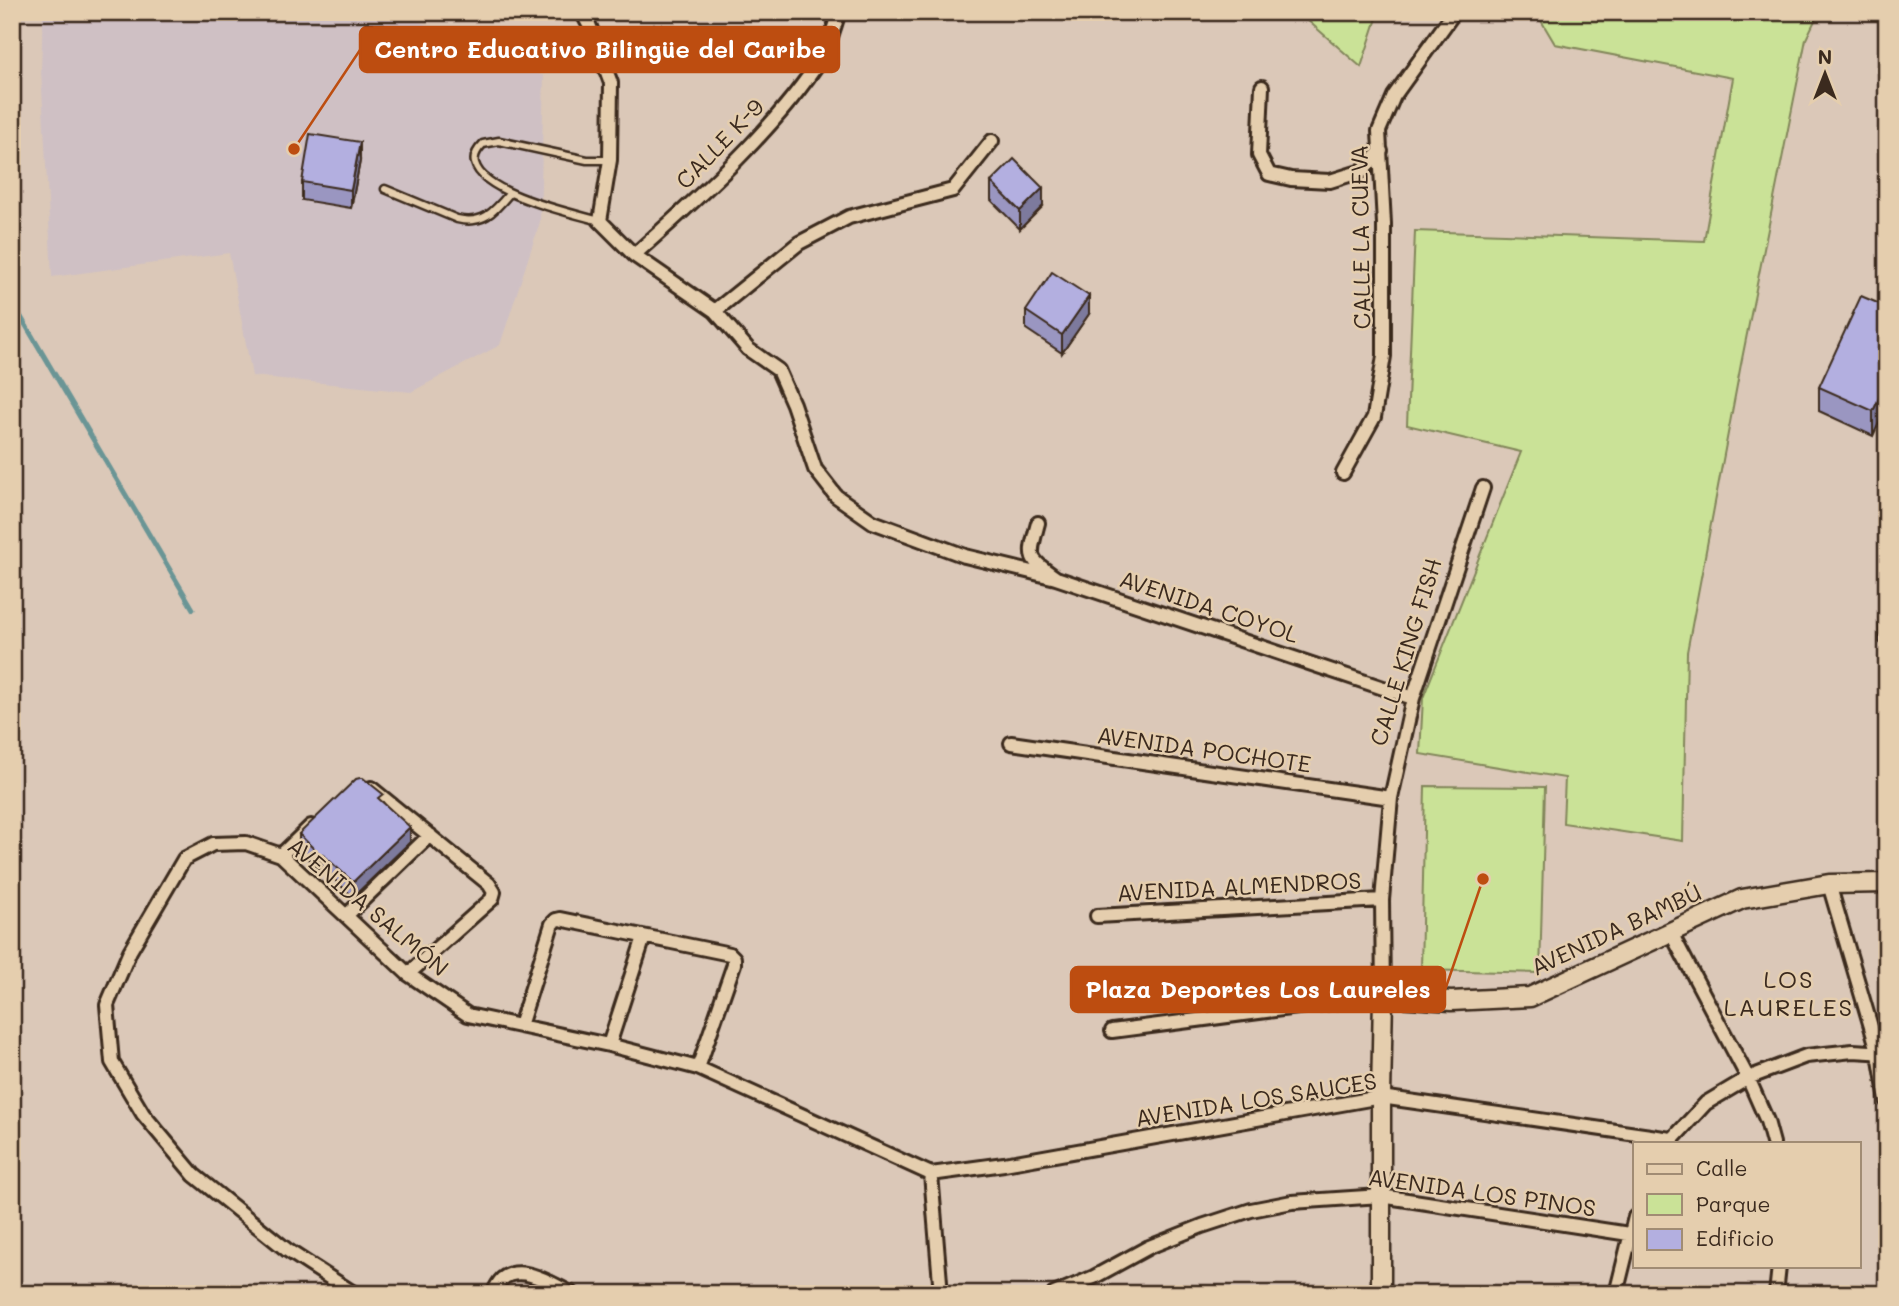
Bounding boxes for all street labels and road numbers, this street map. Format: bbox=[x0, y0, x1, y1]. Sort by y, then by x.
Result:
street label: CALLE K-9 bbox=[669, 92, 770, 195]
street label: CALLE LA CUEVA bbox=[1343, 144, 1377, 330]
street label: CALLE KING FISH bbox=[1362, 554, 1448, 749]
street label: AVENIDA COYOL bbox=[1116, 563, 1303, 649]
street label: AVENIDA POCHOTE bbox=[1095, 719, 1313, 779]
street label: AVENIDA SALMÓN bbox=[282, 830, 455, 982]
street label: AVENIDA ALMENDROS bbox=[1116, 865, 1362, 907]
street label: AVENIDA BAMBÚ bbox=[1526, 876, 1706, 982]
street label: AVENIDA LOS SAUCES bbox=[1133, 1065, 1379, 1133]
street label: AVENIDA LOS PINOS bbox=[1366, 1161, 1598, 1223]

